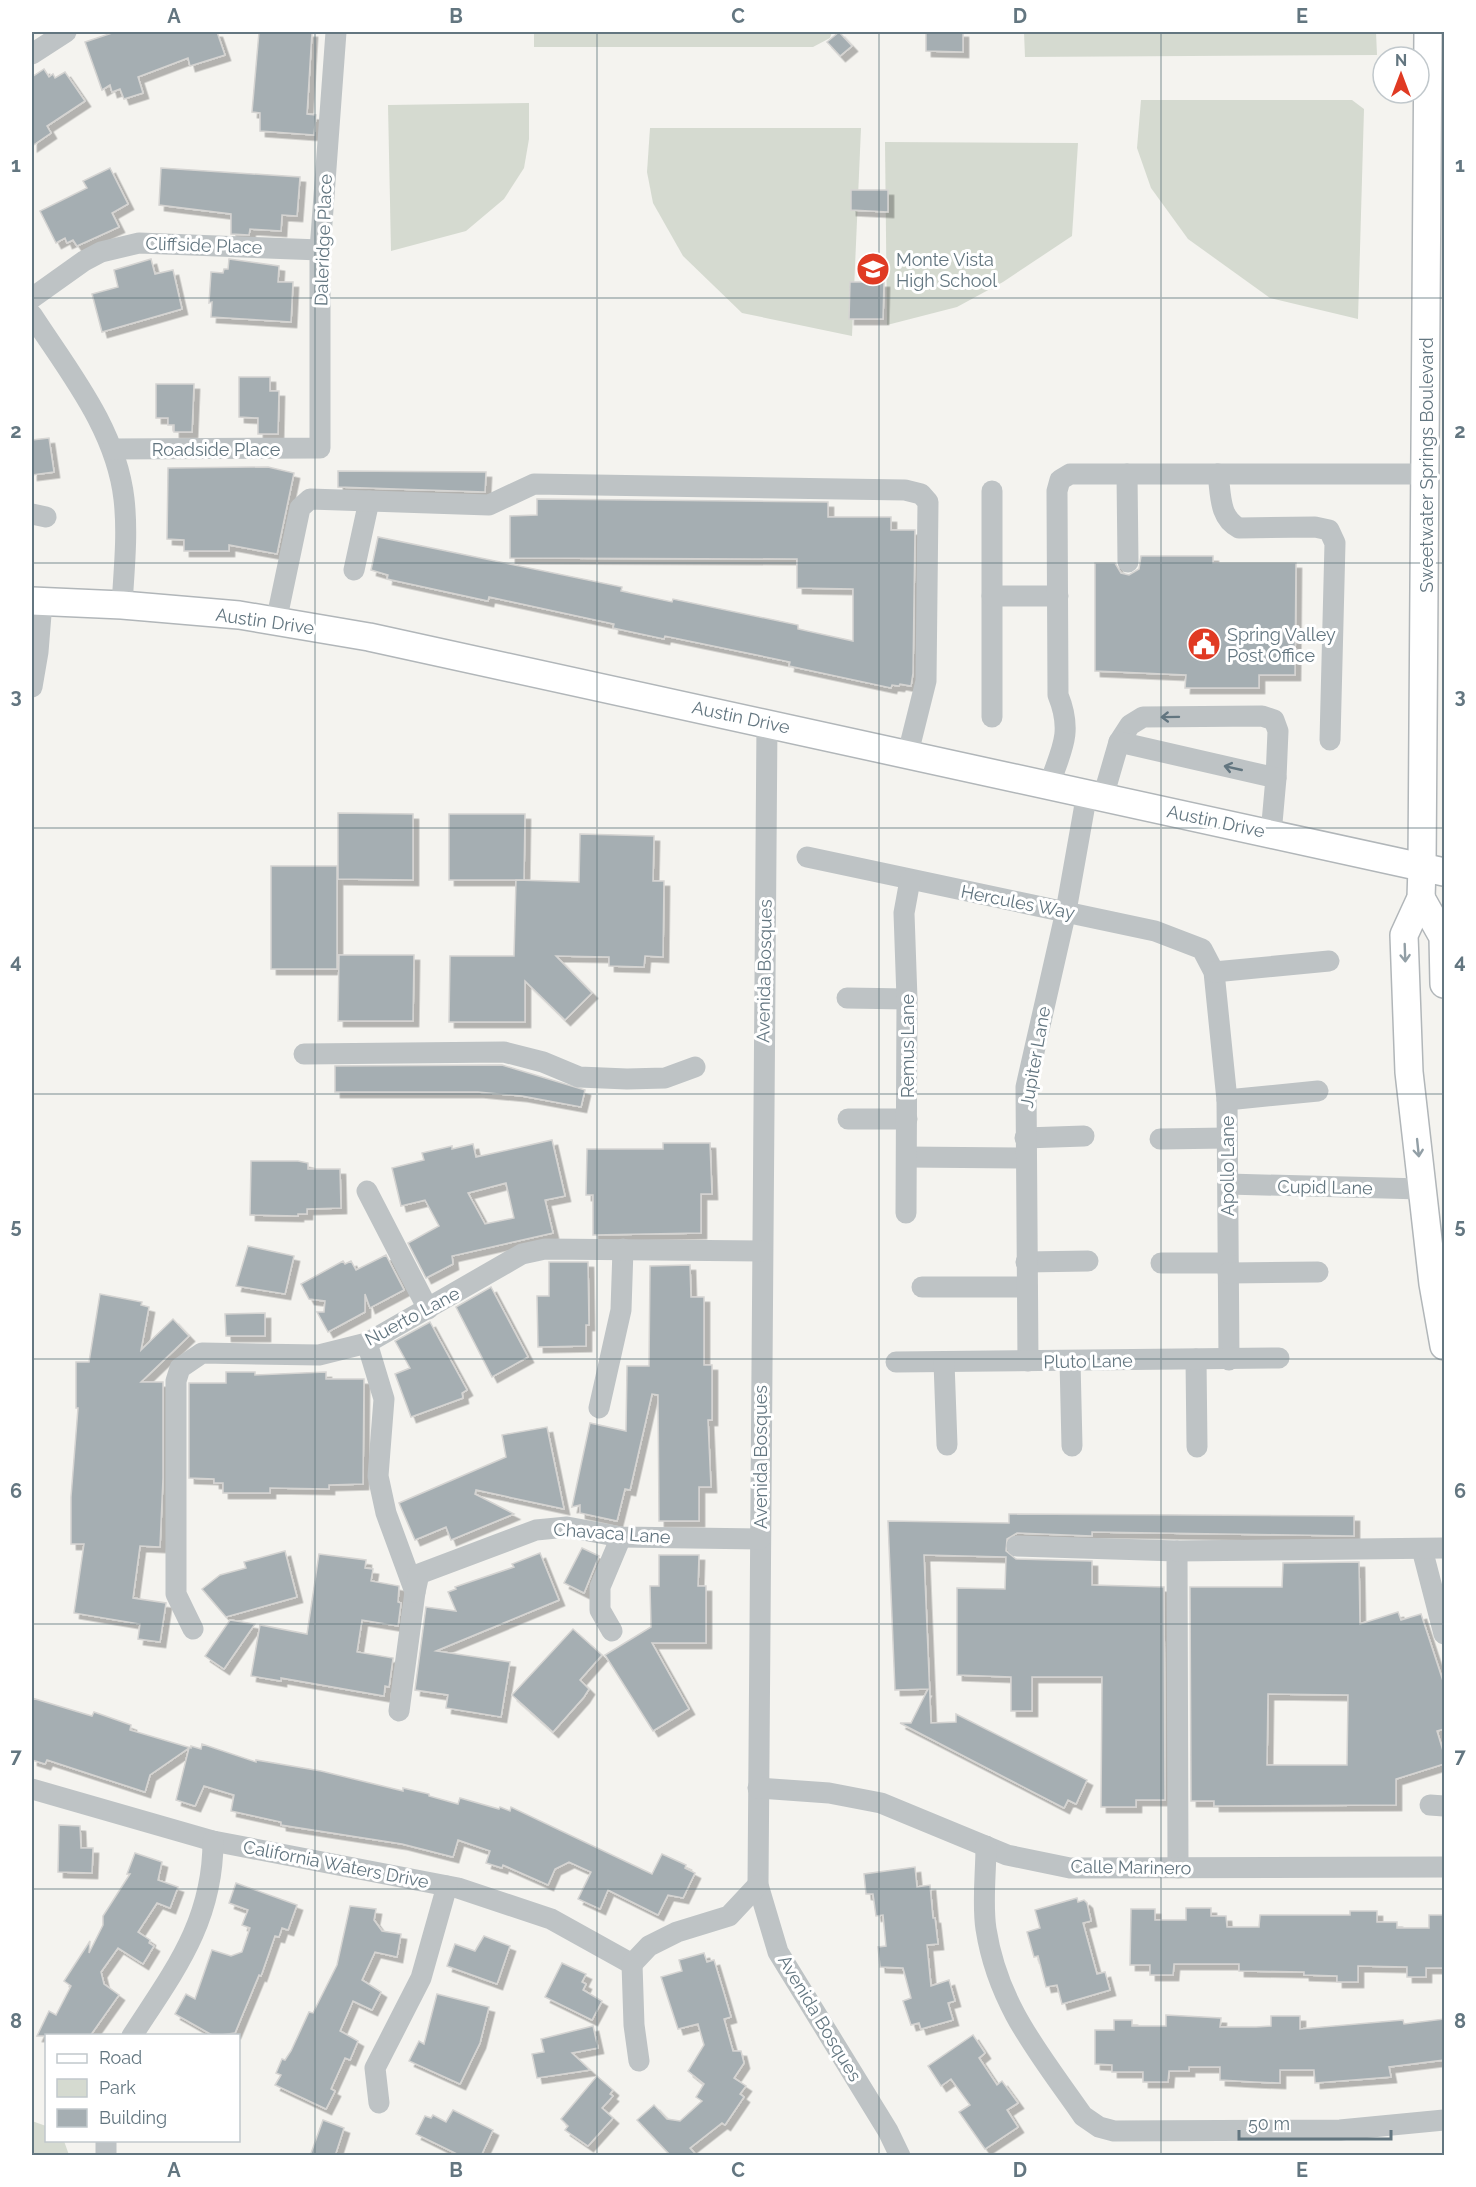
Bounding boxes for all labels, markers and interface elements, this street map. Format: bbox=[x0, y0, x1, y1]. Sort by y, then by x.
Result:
text: A bbox=[167, 4, 181, 28]
text: B bbox=[449, 4, 463, 28]
text: C bbox=[731, 4, 745, 28]
text: D bbox=[1013, 4, 1027, 28]
text: E bbox=[1296, 4, 1308, 28]
north arrow bbox=[1371, 45, 1431, 105]
text: N bbox=[1395, 51, 1407, 70]
text: 1 bbox=[11, 153, 21, 177]
text: 1 bbox=[1455, 153, 1465, 177]
street label: Daleridge Place bbox=[310, 173, 336, 306]
street label: Cliffside Place bbox=[145, 232, 263, 258]
place label: Monte Vista High School bbox=[896, 249, 997, 291]
school or university icon: Monte Vista High School bbox=[855, 251, 891, 287]
street label: Sweetwater Springs Boulevard bbox=[1416, 337, 1437, 593]
text: 2 bbox=[10, 419, 22, 443]
text: 2 bbox=[1454, 419, 1466, 443]
street label: Roadside Place bbox=[152, 439, 281, 460]
street label: Austin Drive bbox=[214, 604, 316, 638]
place label: Spring Valley Post Office bbox=[1227, 624, 1336, 666]
public building icon: Spring Valley Post Office bbox=[1186, 626, 1222, 662]
text: 3 bbox=[10, 684, 22, 708]
text: 3 bbox=[1454, 684, 1466, 708]
street label: Austin Drive bbox=[690, 696, 792, 738]
one-way arrow bbox=[1160, 711, 1180, 723]
one-way arrow bbox=[1223, 762, 1243, 773]
street label: Austin Drive bbox=[1165, 800, 1267, 842]
street label: Hercules Way bbox=[959, 881, 1077, 923]
street label: Avenida Bosques bbox=[752, 899, 776, 1043]
one-way arrow bbox=[1399, 943, 1410, 963]
text: 4 bbox=[10, 949, 22, 973]
text: 4 bbox=[1454, 949, 1466, 973]
street label: Remus Lane bbox=[897, 994, 918, 1098]
street label: Jupiter Lane bbox=[1016, 1004, 1054, 1109]
street label: Apollo Lane bbox=[1217, 1115, 1238, 1216]
one-way arrow bbox=[1412, 1137, 1423, 1157]
street label: Cupid Lane bbox=[1277, 1176, 1373, 1198]
text: 5 bbox=[10, 1214, 22, 1238]
text: 5 bbox=[1454, 1214, 1466, 1238]
street label: Nuerto Lane bbox=[361, 1282, 463, 1350]
street label: Pluto Lane bbox=[1043, 1350, 1133, 1372]
street label: Avenida Bosques bbox=[750, 1385, 771, 1529]
text: 6 bbox=[10, 1479, 22, 1503]
text: 6 bbox=[1454, 1479, 1466, 1503]
street label: Chavaca Lane bbox=[553, 1518, 672, 1548]
text: 7 bbox=[10, 1744, 22, 1768]
text: 7 bbox=[1454, 1744, 1466, 1768]
street label: California Waters Drive bbox=[242, 1836, 431, 1892]
street label: Calle Marinero bbox=[1070, 1855, 1192, 1879]
street label: Avenida Bosques bbox=[774, 1951, 866, 2085]
text: 8 bbox=[10, 2009, 22, 2033]
text: 8 bbox=[1454, 2009, 1466, 2033]
legend bbox=[45, 2034, 240, 2142]
text: Road bbox=[99, 2047, 142, 2068]
text: Park bbox=[99, 2077, 136, 2098]
scale bar bbox=[1239, 2103, 1390, 2141]
text: Building bbox=[99, 2107, 167, 2128]
text: 50 m bbox=[1248, 2113, 1290, 2134]
text: A bbox=[167, 2158, 181, 2182]
text: B bbox=[449, 2158, 463, 2182]
text: C bbox=[731, 2158, 745, 2182]
text: D bbox=[1013, 2158, 1027, 2182]
text: E bbox=[1296, 2158, 1308, 2182]

